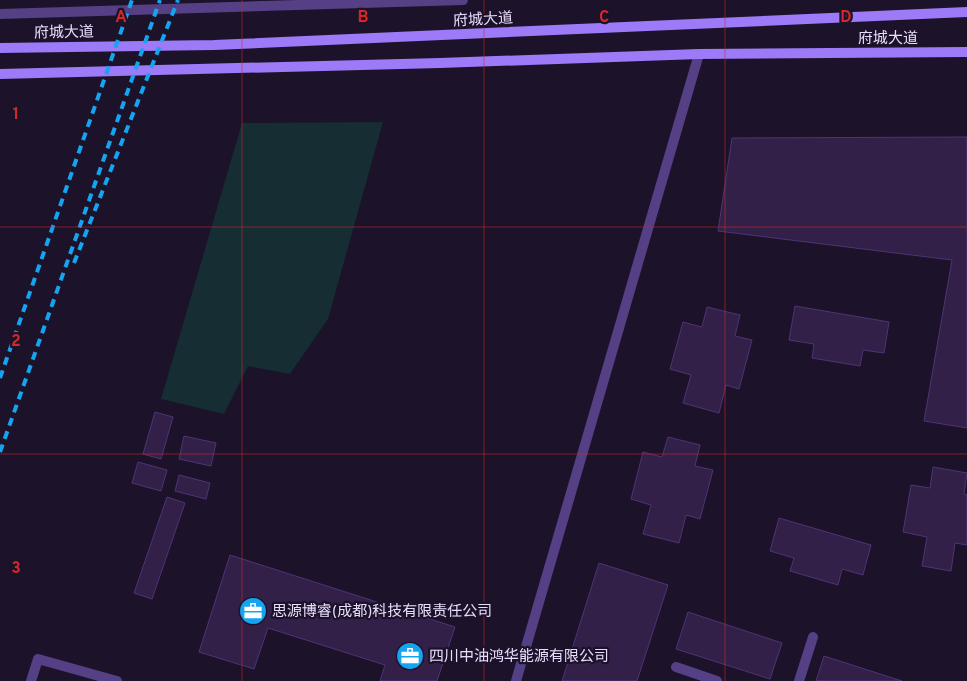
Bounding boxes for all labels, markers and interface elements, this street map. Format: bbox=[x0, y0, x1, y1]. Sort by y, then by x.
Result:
text: A bbox=[115, 8, 127, 28]
text: B bbox=[357, 8, 369, 28]
text: C bbox=[599, 8, 609, 28]
text: D bbox=[840, 8, 852, 28]
street label: 府城大道 bbox=[453, 9, 514, 32]
street label: 府城大道 bbox=[34, 23, 94, 44]
street label: 府城大道 bbox=[858, 30, 918, 49]
text: 1 bbox=[13, 105, 19, 125]
text: 2 bbox=[11, 332, 21, 352]
text: 3 bbox=[11, 559, 21, 579]
office icon: 思源博睿(成都)科技有限责任公司 bbox=[238, 596, 268, 626]
place label: 思源博睿(成都)科技有限责任公司 bbox=[272, 602, 492, 622]
office icon: 四川中油鸿华能源有限公司 bbox=[395, 641, 425, 671]
place label: 四川中油鸿华能源有限公司 bbox=[429, 647, 609, 667]

